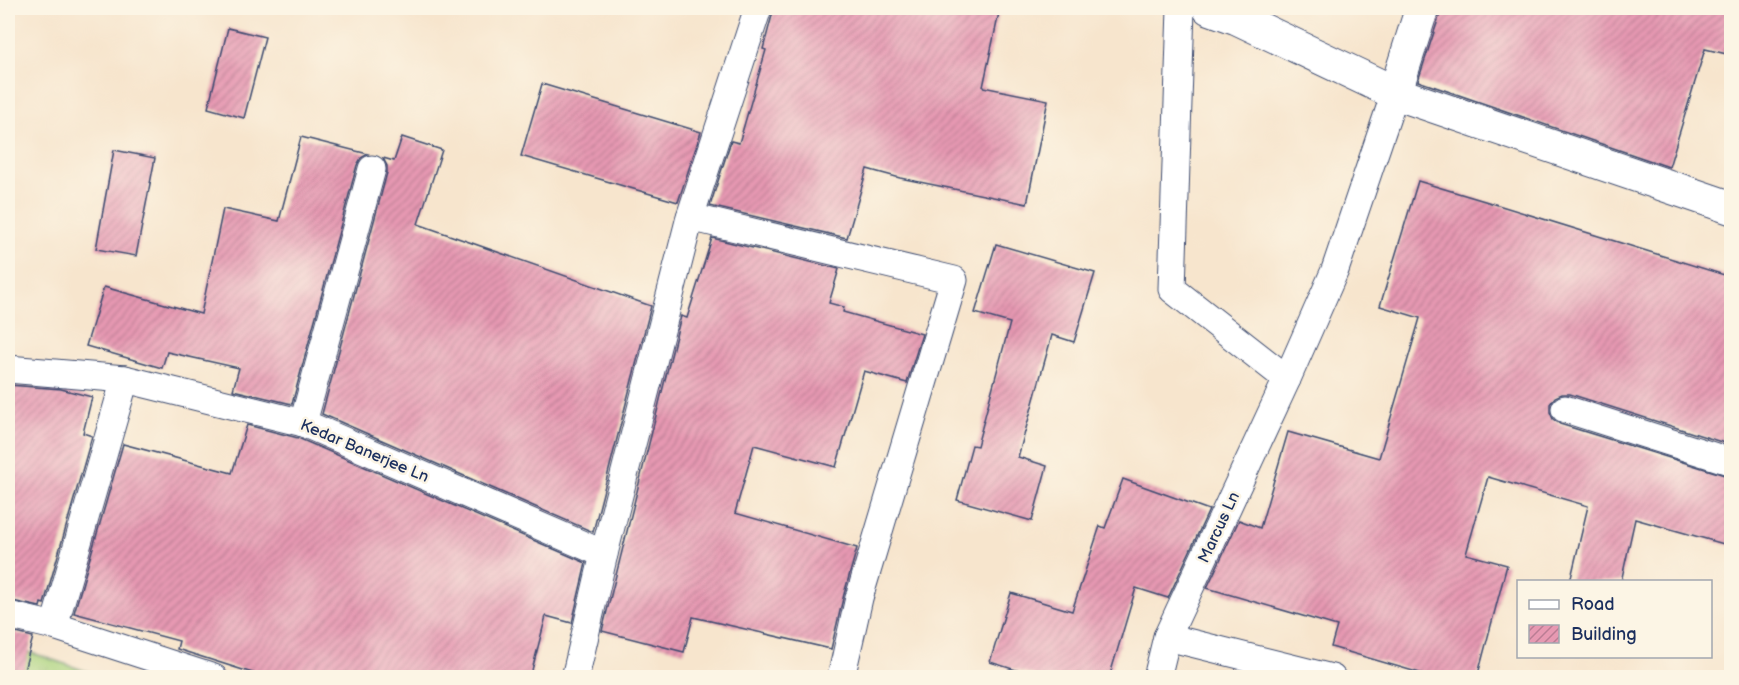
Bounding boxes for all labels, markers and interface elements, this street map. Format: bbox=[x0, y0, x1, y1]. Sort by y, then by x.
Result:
street label: Kedar Banerjee Ln bbox=[297, 416, 431, 487]
street label: Marcus Ln bbox=[1195, 489, 1244, 566]
legend bbox=[1517, 580, 1712, 658]
text: Road bbox=[1571, 594, 1615, 615]
text: Building bbox=[1571, 624, 1637, 645]

